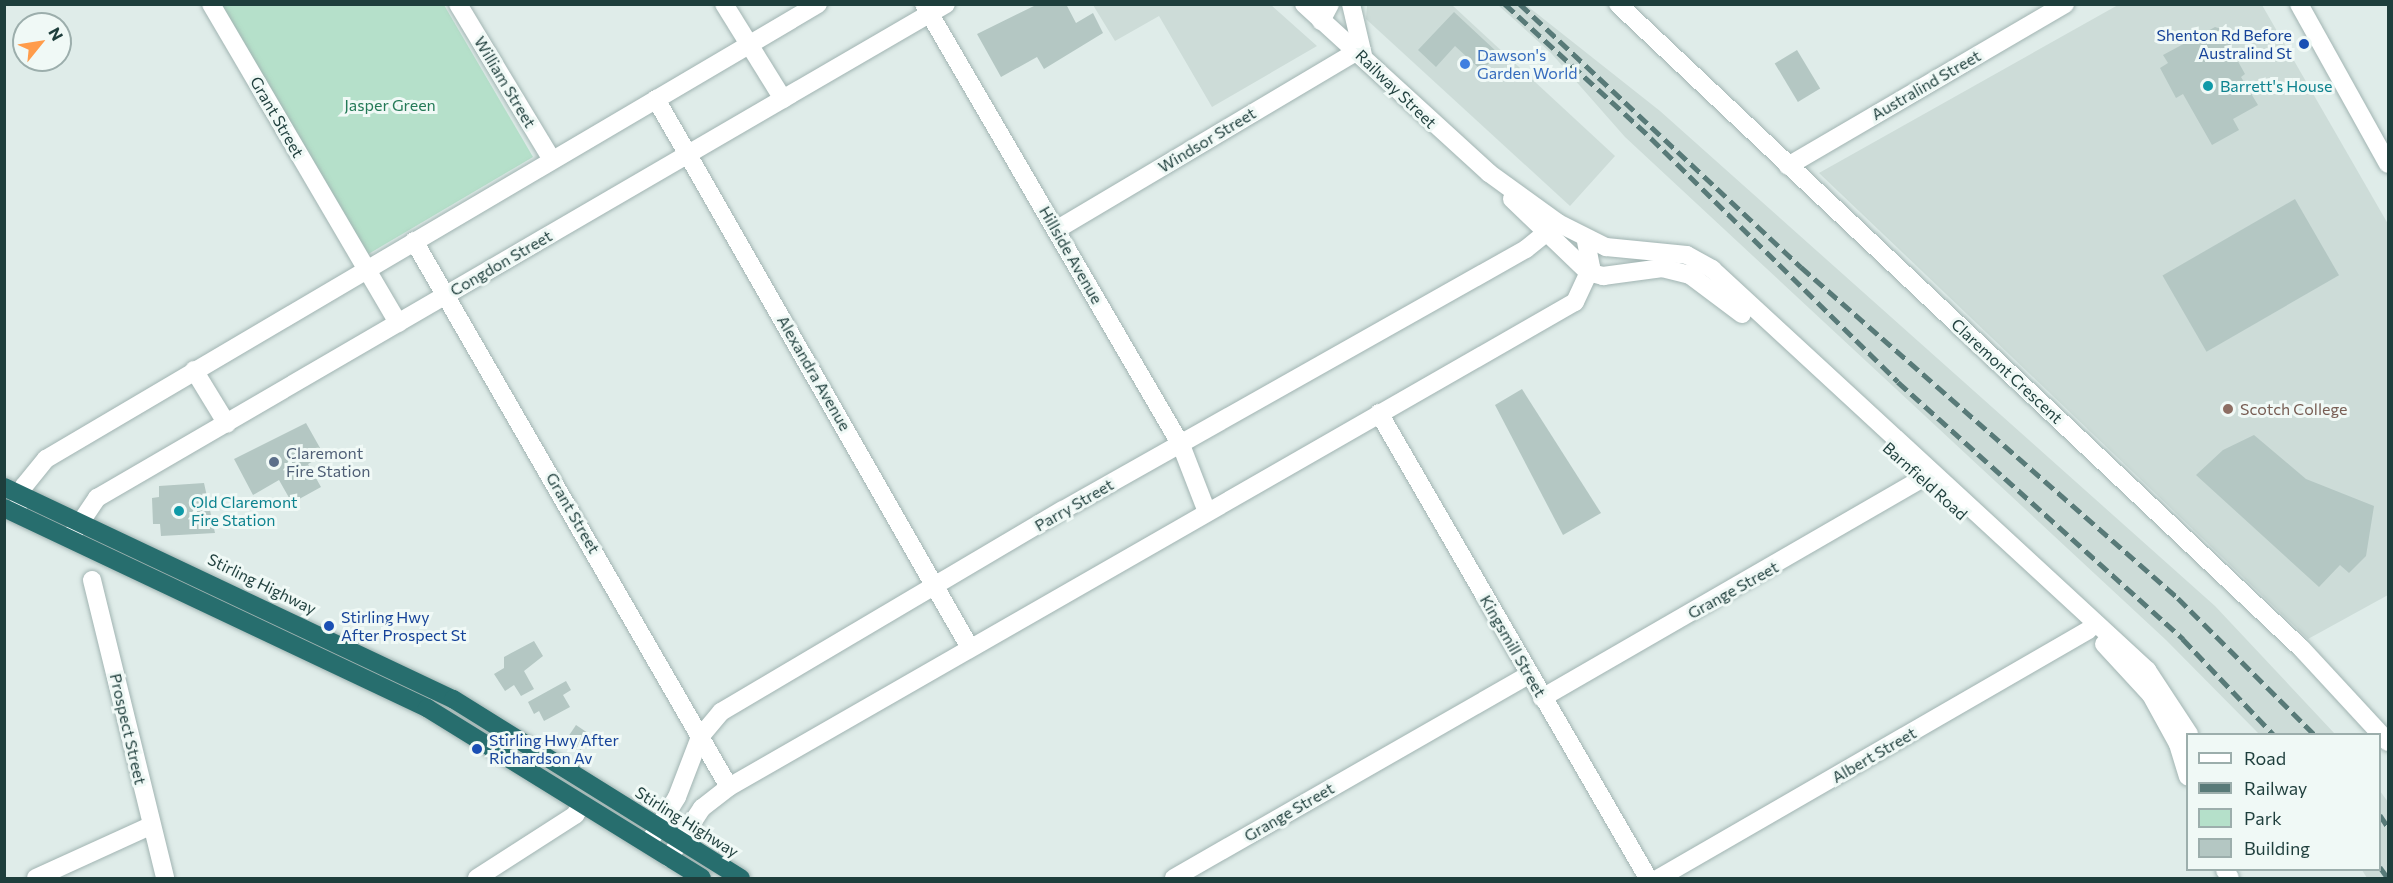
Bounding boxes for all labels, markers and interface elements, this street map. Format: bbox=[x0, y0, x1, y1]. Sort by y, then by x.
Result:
north arrow bbox=[12, 12, 72, 72]
text: N bbox=[45, 24, 68, 44]
place label: Shenton Rd Before Australind St bbox=[2156, 25, 2292, 63]
street label: William Street bbox=[470, 33, 540, 131]
marker: Shenton Rd Before Australind St bbox=[2297, 37, 2311, 51]
place label: Dawson's Garden World bbox=[1477, 45, 1578, 83]
street label: Railway Street bbox=[1352, 46, 1440, 132]
street label: Australind Street bbox=[1868, 46, 1984, 124]
marker: Dawson's Garden World bbox=[1458, 57, 1472, 71]
street label: Grant Street bbox=[246, 73, 308, 161]
place label: Barrett's House bbox=[2220, 76, 2332, 96]
marker: Barrett's House bbox=[2201, 79, 2215, 93]
park label: Jasper Green bbox=[344, 95, 436, 115]
street label: Windsor Street bbox=[1155, 103, 1259, 177]
street label: Hillside Avenue bbox=[1035, 203, 1107, 307]
street label: Congdon Street bbox=[447, 226, 555, 300]
street label: Alexandra Avenue bbox=[773, 312, 855, 434]
street label: Claremont Crescent bbox=[1947, 314, 2067, 428]
place label: Scotch College bbox=[2240, 399, 2347, 419]
marker: Scotch College bbox=[2221, 402, 2235, 416]
street label: Barnfield Road bbox=[1879, 438, 1971, 524]
place label: Claremont Fire Station bbox=[286, 443, 370, 481]
marker: Claremont Fire Station bbox=[267, 455, 281, 469]
street label: Grant Street bbox=[542, 469, 604, 557]
street label: Parry Street bbox=[1031, 475, 1117, 535]
place label: Old Claremont Fire Station bbox=[191, 492, 298, 530]
marker: Old Claremont Fire Station bbox=[172, 504, 186, 518]
street label: Stirling Highway bbox=[205, 549, 319, 619]
street label: Grange Street bbox=[1684, 557, 1782, 623]
street label: Kingsmill Street bbox=[1476, 592, 1550, 700]
place label: Stirling Hwy After Prospect St bbox=[341, 607, 466, 645]
marker: Stirling Hwy After Prospect St bbox=[322, 619, 336, 633]
street label: Prospect Street bbox=[106, 672, 150, 786]
street label: Albert Street bbox=[1828, 723, 1920, 787]
place label: Stirling Hwy After Richardson Av bbox=[489, 730, 619, 768]
legend bbox=[2186, 733, 2381, 871]
marker: Stirling Hwy After Richardson Av bbox=[470, 742, 484, 756]
text: Road bbox=[2244, 747, 2286, 769]
text: Railway bbox=[2244, 777, 2307, 799]
street label: Grange Street bbox=[1241, 779, 1337, 845]
street label: Stirling Highway bbox=[632, 783, 742, 861]
text: Park bbox=[2244, 807, 2282, 829]
text: Building bbox=[2244, 837, 2310, 859]

